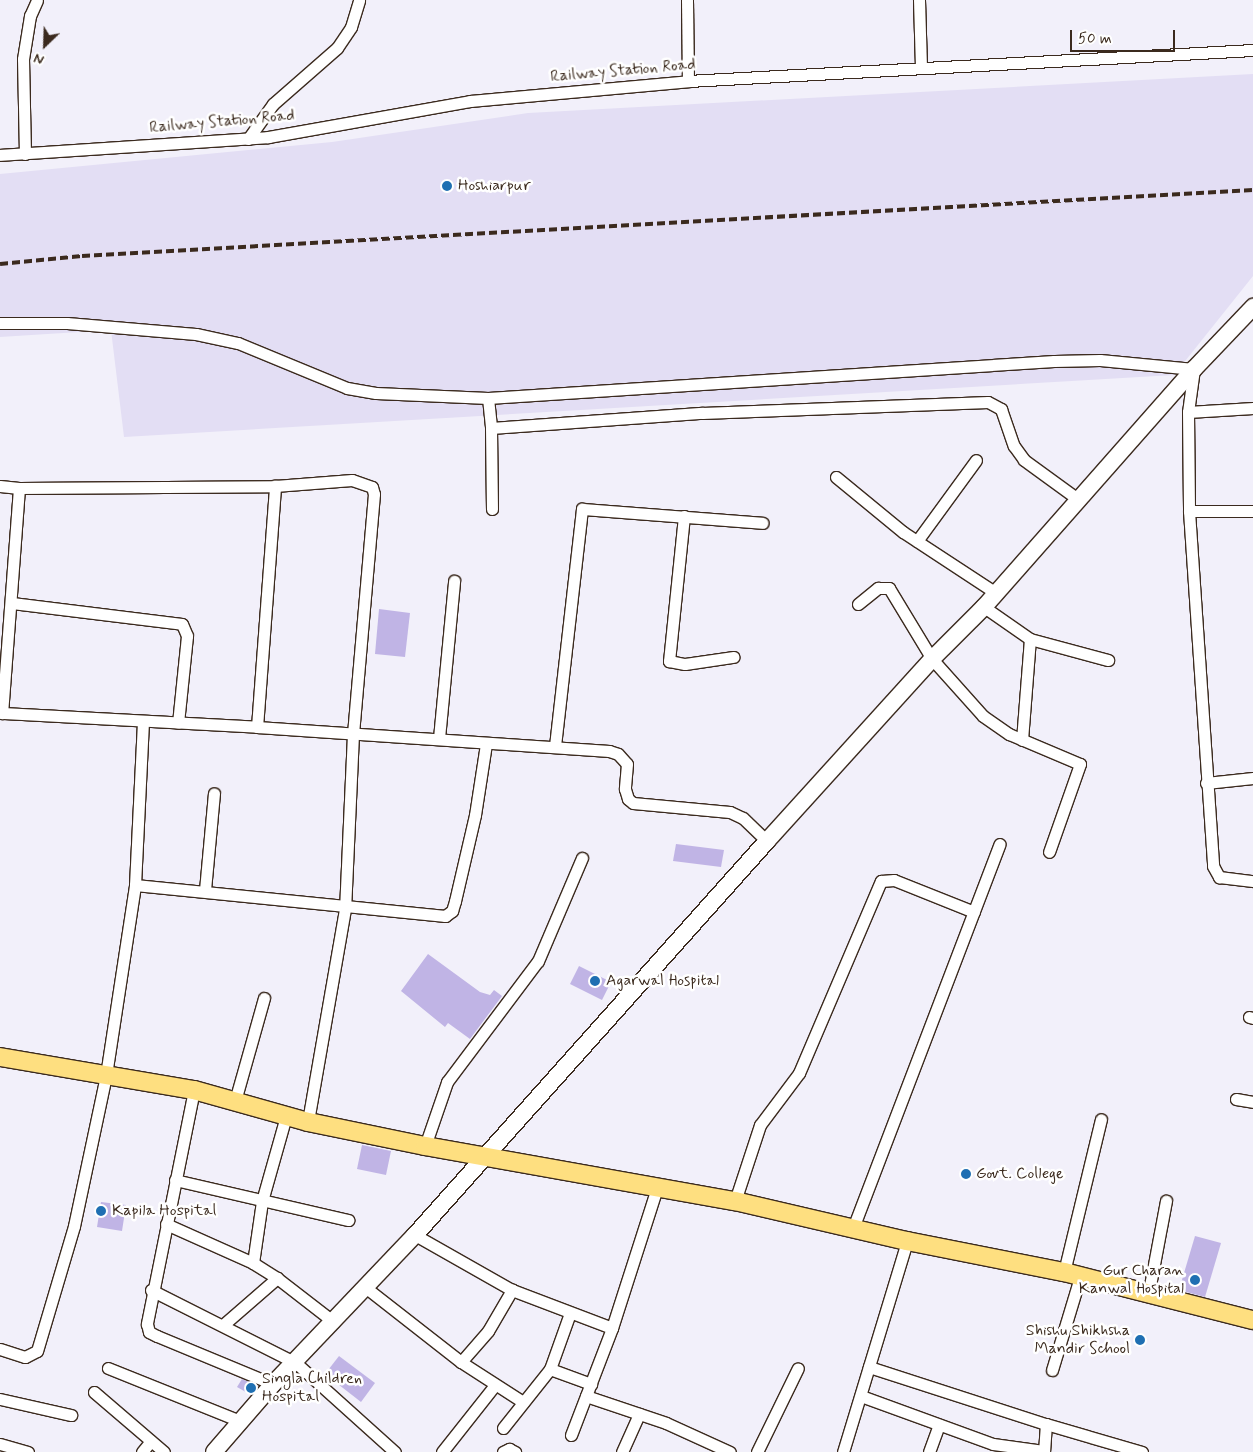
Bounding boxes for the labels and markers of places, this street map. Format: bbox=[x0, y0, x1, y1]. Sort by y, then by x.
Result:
place label: Hoshiarpur bbox=[458, 176, 531, 196]
marker: Hoshiarpur bbox=[440, 179, 454, 193]
place label: Agarwal Hospital bbox=[606, 971, 725, 991]
marker: Agarwal Hospital bbox=[588, 974, 602, 988]
place label: Govt. College bbox=[976, 1164, 1064, 1184]
marker: Govt. College bbox=[960, 1168, 972, 1180]
place label: Kapila Hospital bbox=[112, 1201, 216, 1221]
marker: Kapila Hospital bbox=[94, 1204, 108, 1218]
place label: Gur Charan Kanwal Hospital bbox=[1070, 1261, 1184, 1299]
marker: Gur Charan Kanwal Hospital bbox=[1188, 1273, 1202, 1287]
place label: Shishu Shikhsha Mandir School bbox=[1026, 1321, 1130, 1359]
marker: Shishu Shikhsha Mandir School bbox=[1134, 1334, 1146, 1346]
place label: Singla Children Hospital bbox=[262, 1369, 368, 1407]
marker: Singla Children Hospital bbox=[244, 1381, 258, 1395]

